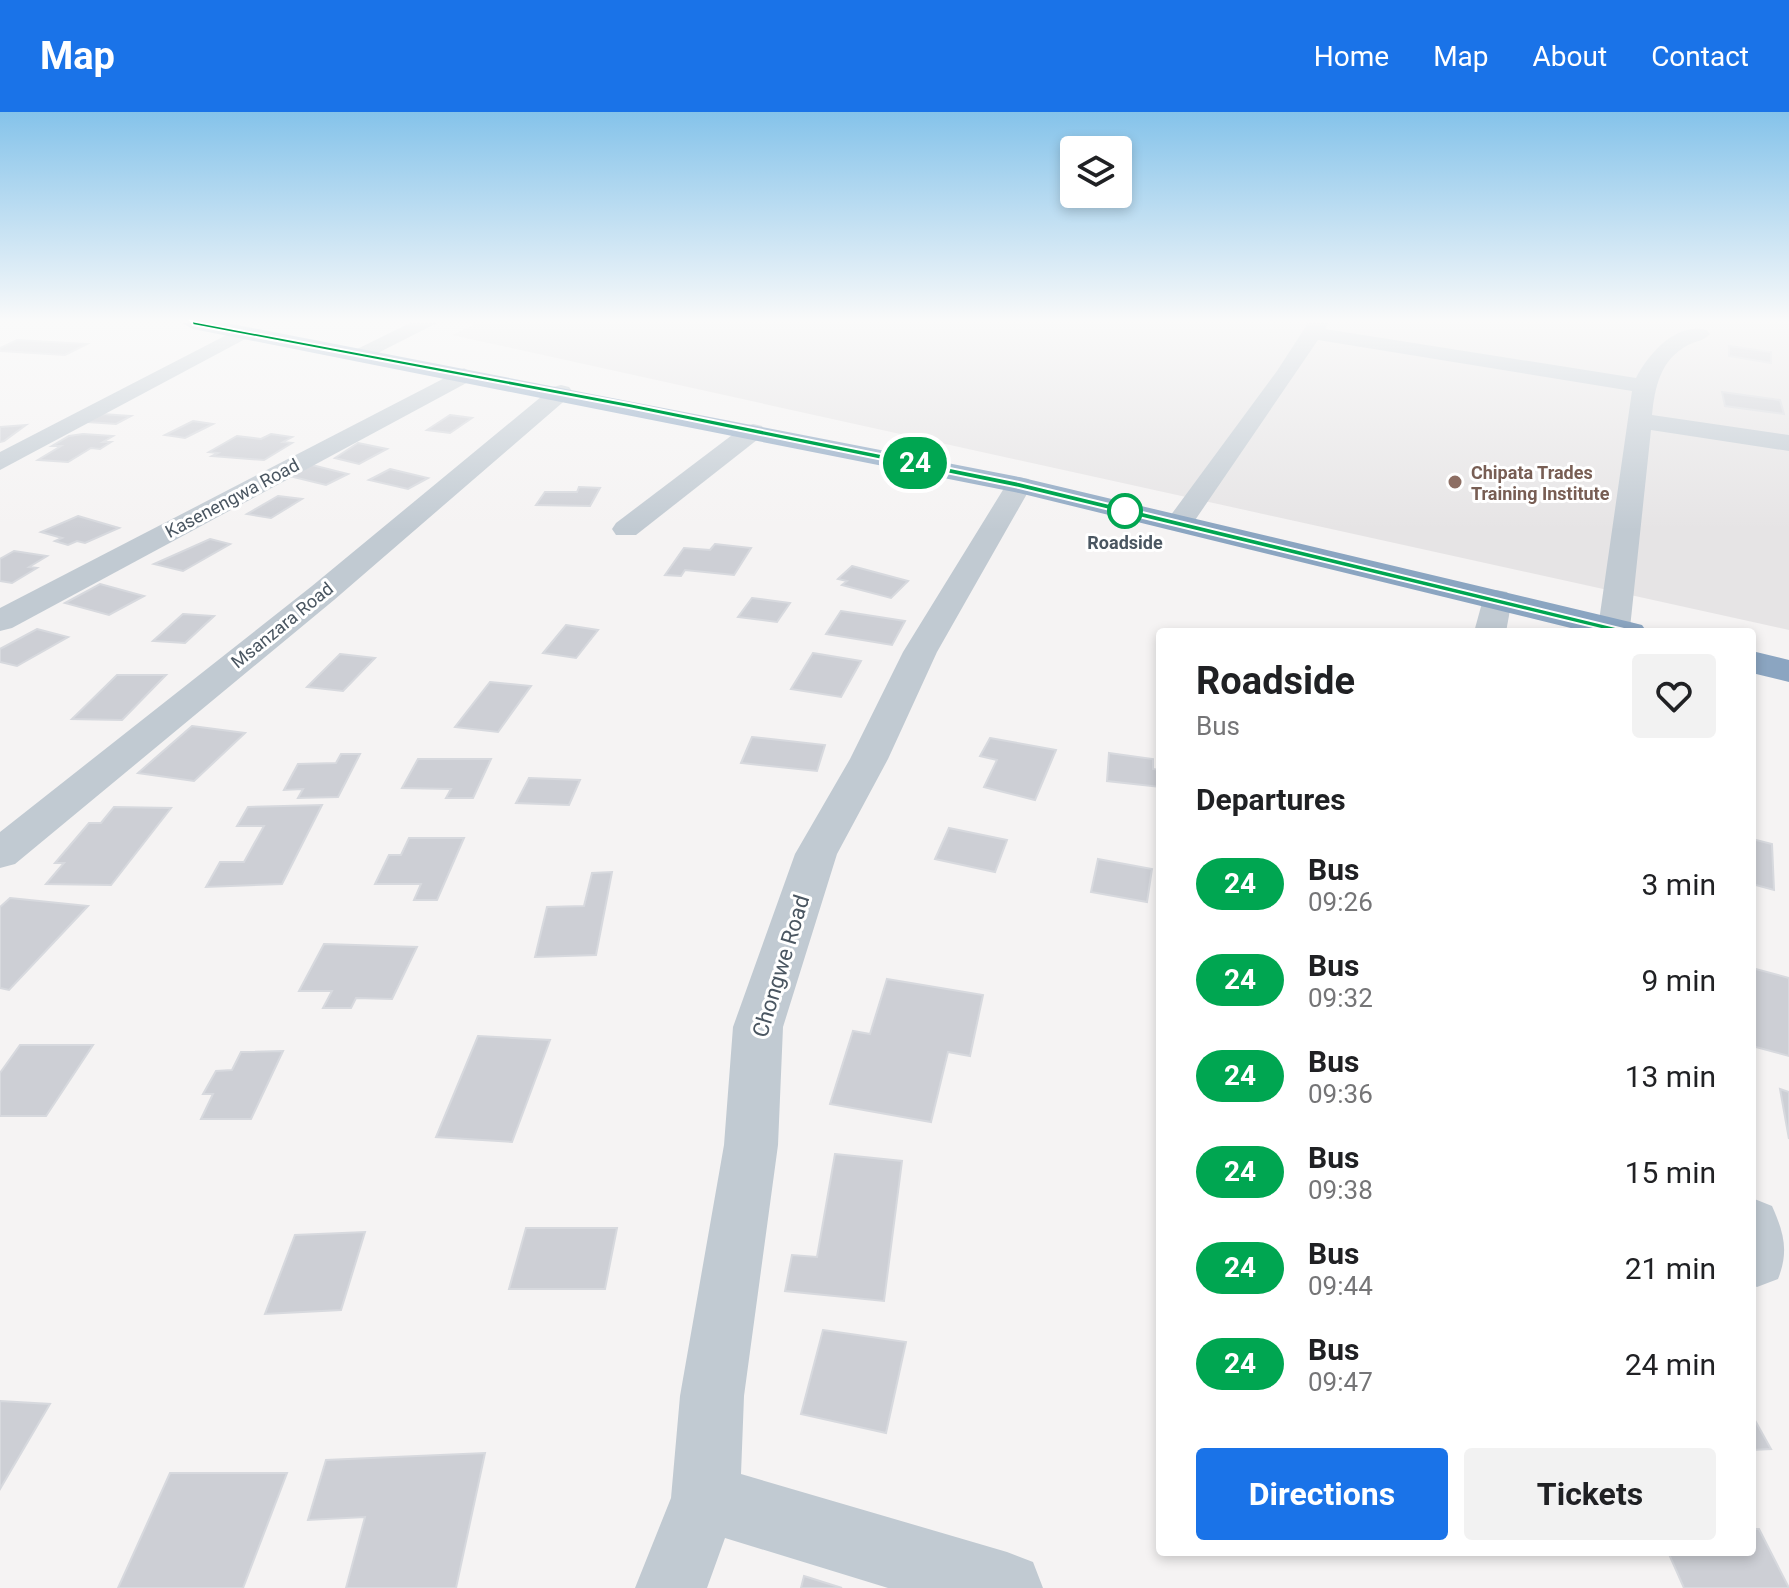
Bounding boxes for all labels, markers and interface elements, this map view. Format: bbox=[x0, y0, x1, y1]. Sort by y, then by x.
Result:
text: Map bbox=[40, 34, 115, 78]
text: Home bbox=[1314, 40, 1389, 73]
text: Map bbox=[1433, 40, 1489, 73]
text: About bbox=[1533, 40, 1607, 73]
text: Contact bbox=[1651, 40, 1749, 73]
map controls bbox=[1060, 136, 1132, 208]
button: layers bbox=[1060, 136, 1132, 208]
line badge: 24 bbox=[879, 437, 951, 489]
text: 24 bbox=[899, 446, 931, 479]
street label: Kasenengwa Road bbox=[161, 454, 303, 542]
place label: Chipata Trades Training Institute bbox=[1471, 462, 1610, 504]
marker: Chipata Trades Training Institute bbox=[1446, 473, 1464, 491]
marker: Roadside bbox=[1108, 494, 1142, 528]
place label: Roadside bbox=[1087, 532, 1163, 553]
street label: Msanzara Road bbox=[227, 578, 337, 672]
button: heart bbox=[1632, 654, 1716, 738]
text: Roadside bbox=[1196, 659, 1355, 703]
text: Bus bbox=[1196, 711, 1240, 741]
text: Departures bbox=[1196, 782, 1346, 817]
text: Bus bbox=[1308, 852, 1359, 887]
text: 24 bbox=[1224, 867, 1256, 900]
text: 3 min bbox=[1642, 867, 1716, 902]
text: 09:26 bbox=[1308, 887, 1373, 917]
street label: Chongwe Road bbox=[747, 892, 815, 1040]
text: Bus bbox=[1308, 948, 1359, 983]
text: 24 bbox=[1224, 963, 1256, 996]
text: 9 min bbox=[1642, 963, 1716, 998]
text: 09:32 bbox=[1308, 983, 1373, 1013]
text: Bus bbox=[1308, 1044, 1359, 1079]
text: 24 bbox=[1224, 1059, 1256, 1092]
text: 13 min bbox=[1625, 1059, 1716, 1094]
text: 09:36 bbox=[1308, 1079, 1373, 1109]
text: Bus bbox=[1308, 1140, 1359, 1175]
text: 24 bbox=[1224, 1155, 1256, 1188]
text: 15 min bbox=[1625, 1155, 1716, 1190]
text: 09:38 bbox=[1308, 1175, 1373, 1205]
text: Bus bbox=[1308, 1236, 1359, 1271]
text: 24 bbox=[1224, 1251, 1256, 1284]
text: 21 min bbox=[1625, 1251, 1716, 1286]
text: 09:44 bbox=[1308, 1271, 1373, 1301]
text: Bus bbox=[1308, 1332, 1359, 1367]
text: 24 bbox=[1224, 1347, 1256, 1380]
text: 24 min bbox=[1625, 1347, 1716, 1382]
text: 09:47 bbox=[1308, 1367, 1373, 1397]
button: Directions bbox=[1196, 1448, 1448, 1540]
button: Tickets bbox=[1464, 1448, 1716, 1540]

